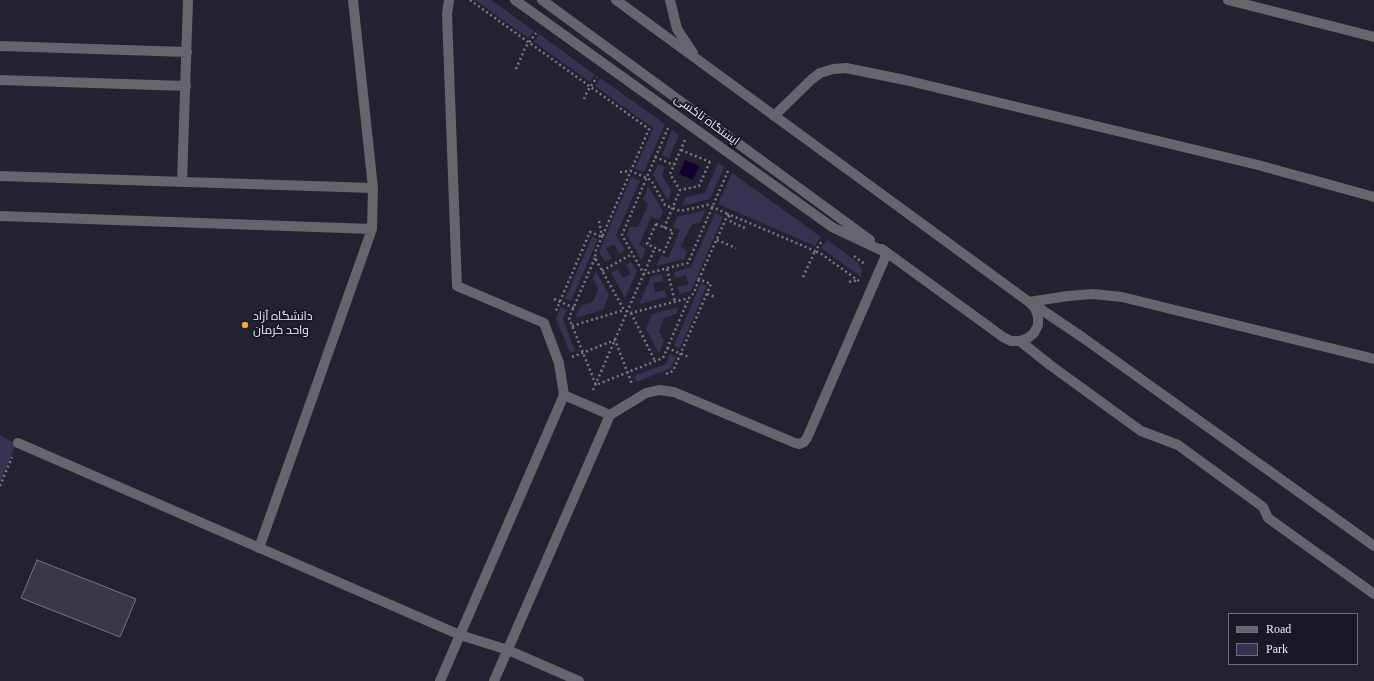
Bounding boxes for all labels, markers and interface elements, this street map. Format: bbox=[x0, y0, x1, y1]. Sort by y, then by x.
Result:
street label: ایستگاه تاکسی bbox=[671, 93, 741, 149]
place label: دانشگاه آزاد واحد کرمان bbox=[253, 311, 313, 339]
marker: دانشگاه آزاد واحد کرمان bbox=[240, 320, 250, 330]
legend bbox=[1228, 613, 1358, 665]
text: Road bbox=[1266, 622, 1291, 636]
text: Park bbox=[1266, 642, 1288, 656]

